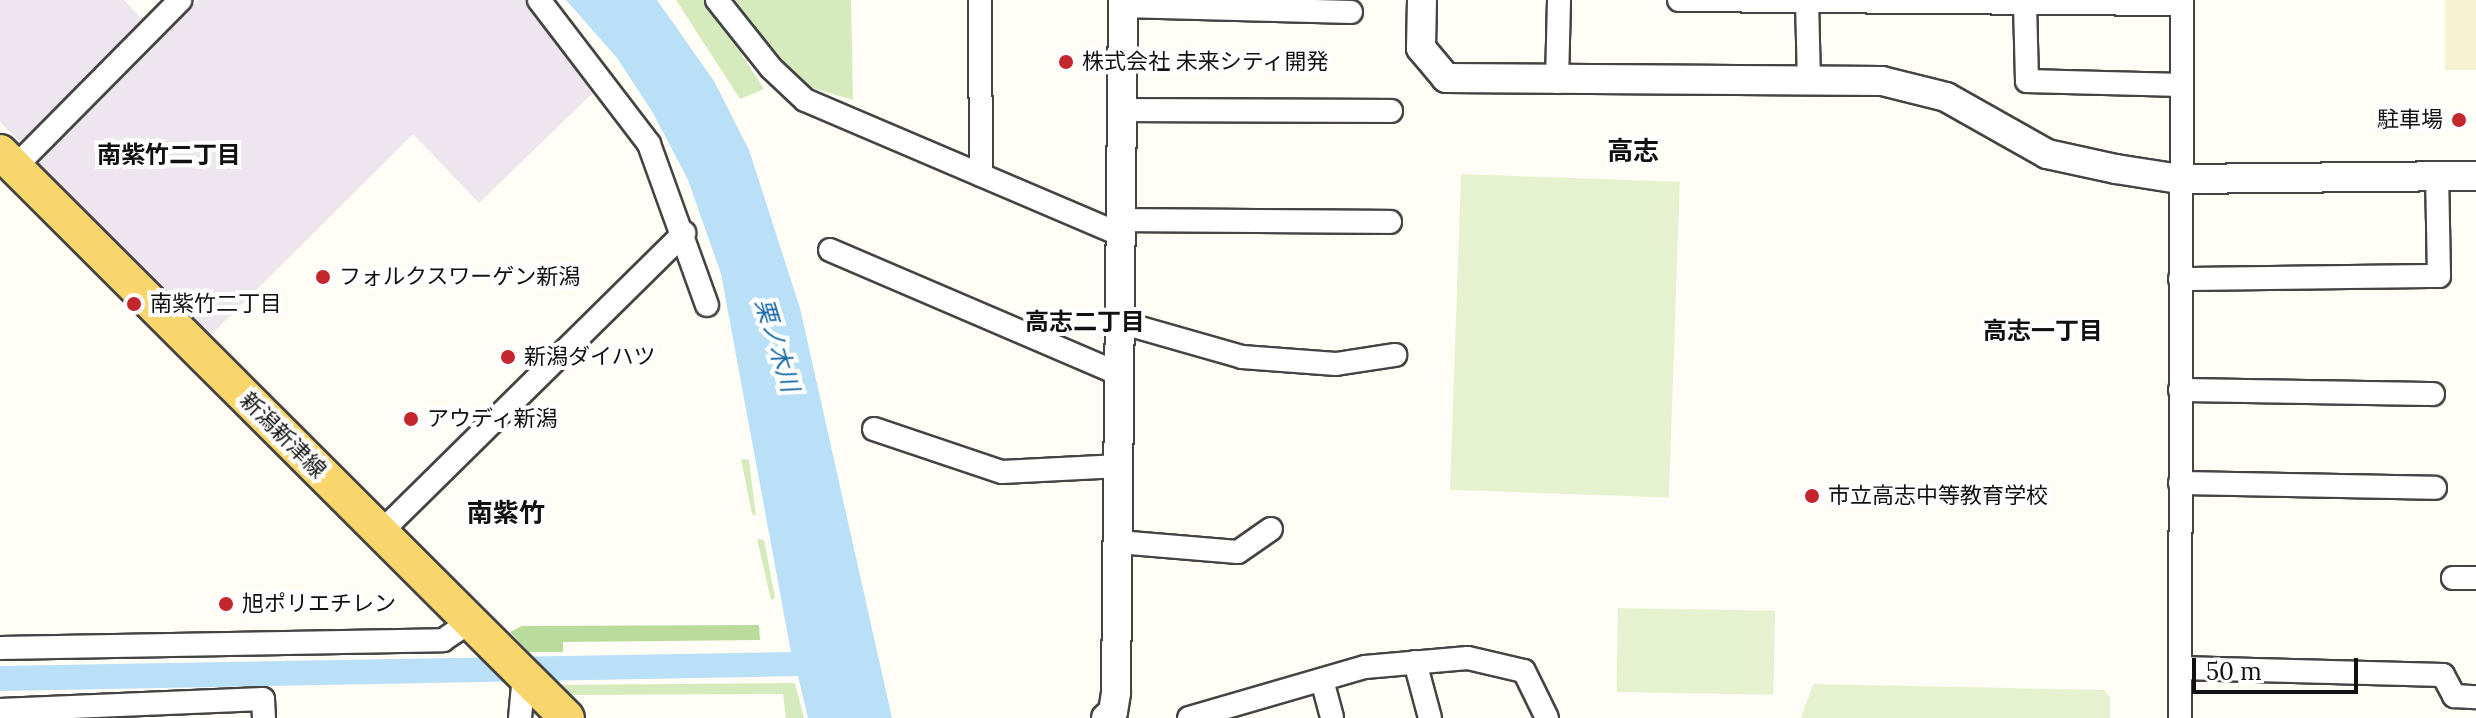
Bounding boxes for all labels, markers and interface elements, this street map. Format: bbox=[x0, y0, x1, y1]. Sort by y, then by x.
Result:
place label: 株式会社 未来シティ開発 bbox=[1082, 49, 1330, 75]
marker: 株式会社 未来シティ開発 bbox=[1057, 53, 1075, 71]
place label: 駐車場 bbox=[2377, 107, 2443, 133]
marker: 駐車場 bbox=[2450, 111, 2468, 129]
district label: 高志 bbox=[1607, 135, 1659, 167]
district label: 南紫竹二丁目 bbox=[97, 141, 241, 169]
place label: フォルクスワーゲン新潟 bbox=[339, 264, 581, 290]
marker: フォルクスワーゲン新潟 bbox=[314, 268, 332, 286]
place label: 南紫竹二丁目 bbox=[150, 291, 282, 317]
marker: 南紫竹二丁目 bbox=[125, 295, 143, 313]
water label: 栗ノ木川 bbox=[749, 295, 805, 395]
district label: 高志二丁目 bbox=[1025, 308, 1145, 336]
district label: 高志一丁目 bbox=[1983, 317, 2103, 345]
place label: 新潟ダイハツ bbox=[524, 344, 656, 370]
marker: 新潟ダイハツ bbox=[499, 348, 517, 366]
street label: 新潟新津線 bbox=[235, 387, 331, 483]
place label: アウディ新潟 bbox=[427, 406, 559, 432]
marker: アウディ新潟 bbox=[402, 410, 420, 428]
place label: 市立高志中等教育学校 bbox=[1828, 483, 2048, 509]
marker: 市立高志中等教育学校 bbox=[1803, 487, 1821, 505]
district label: 南紫竹 bbox=[467, 497, 545, 529]
place label: 旭ポリエチレン bbox=[242, 591, 396, 617]
marker: 旭ポリエチレン bbox=[217, 595, 235, 613]
scale bar bbox=[2196, 642, 2362, 692]
text: 50 m bbox=[2206, 656, 2262, 687]

